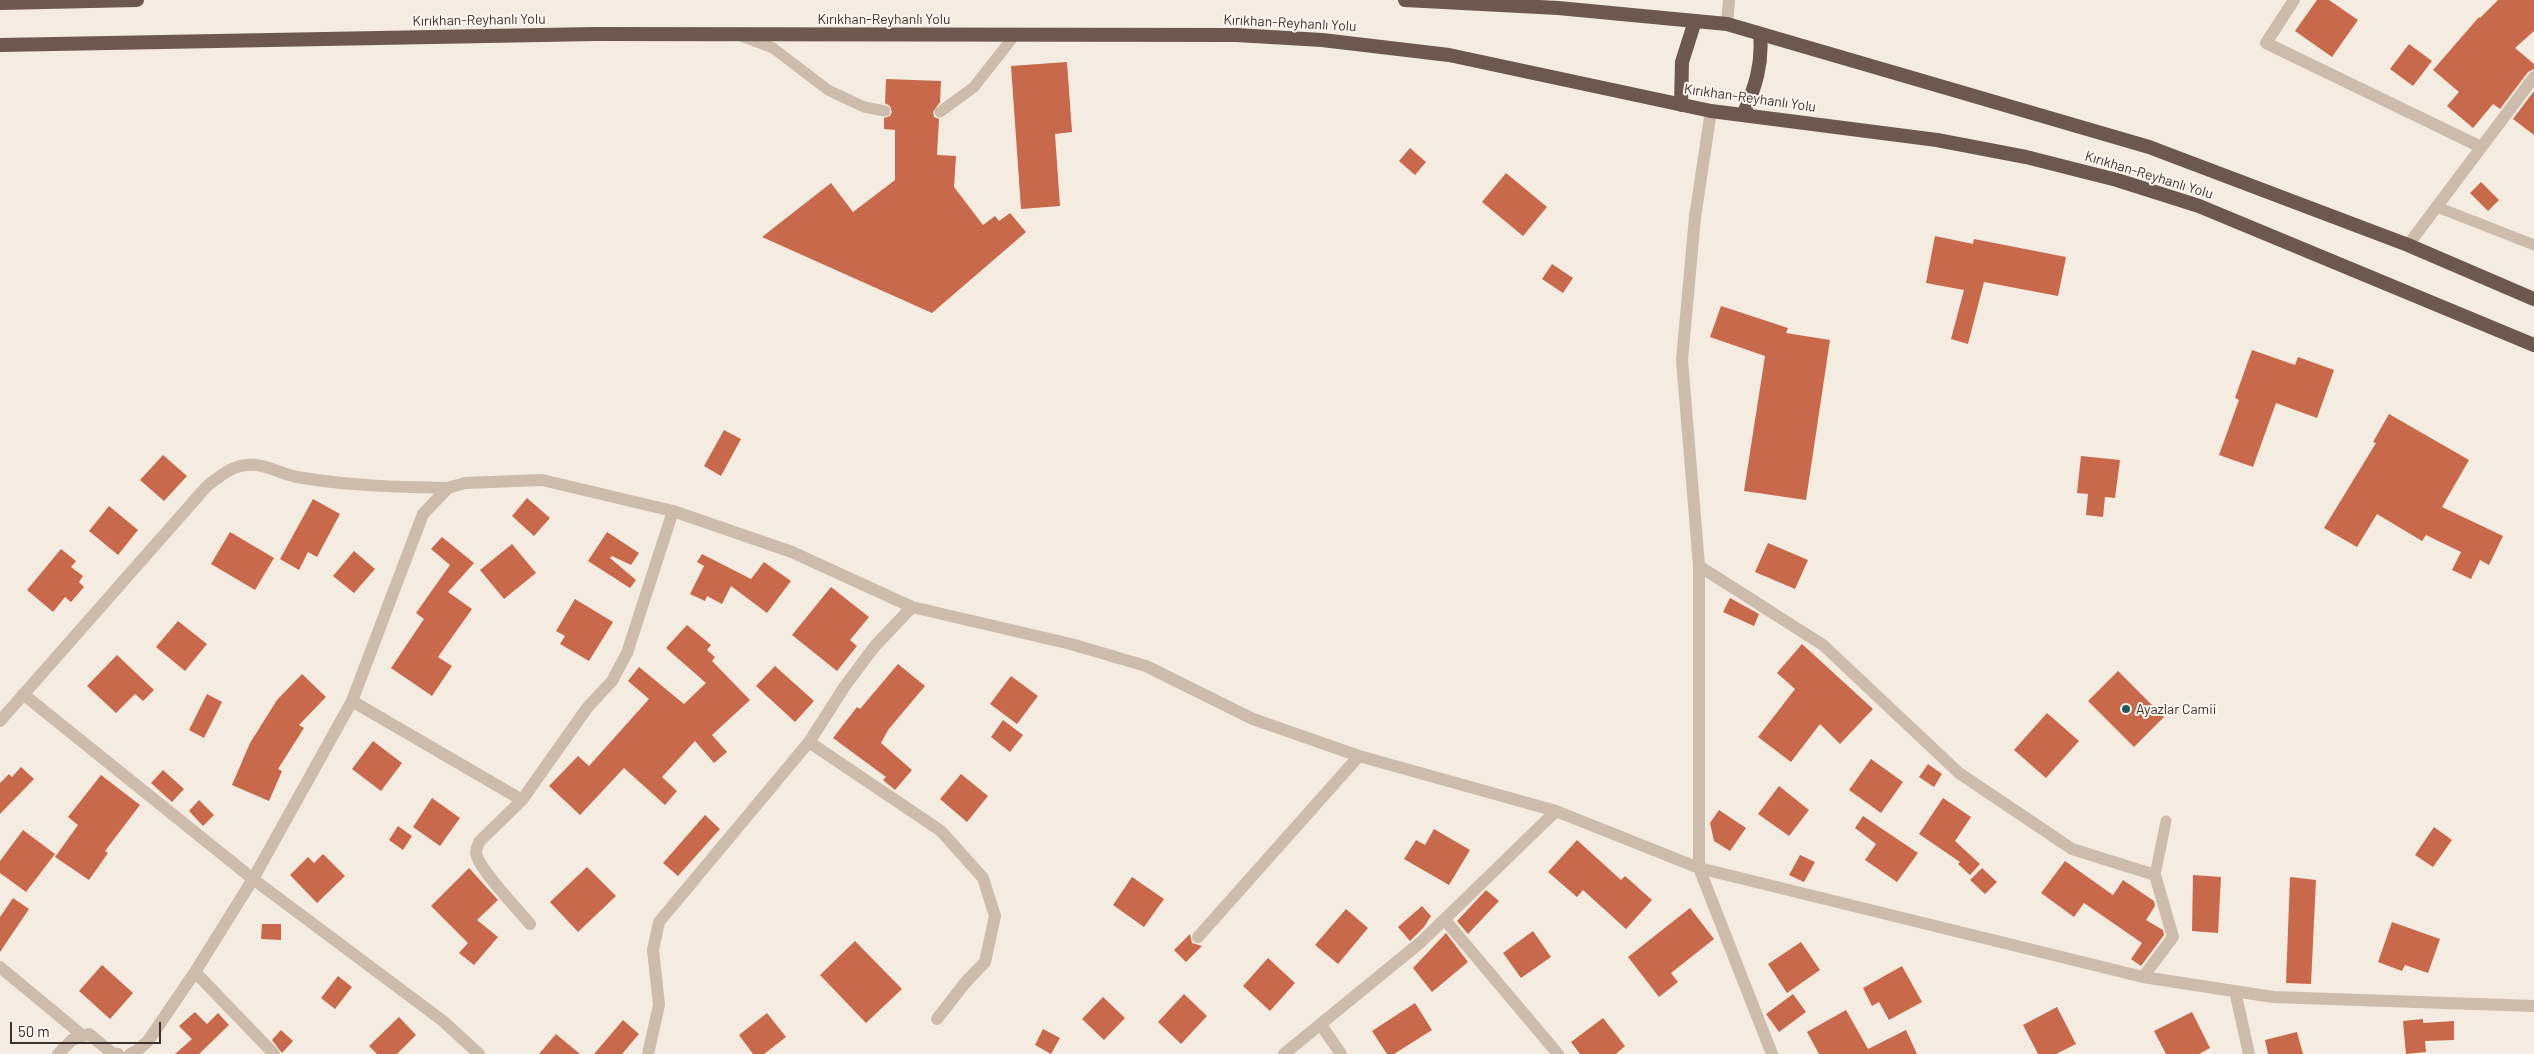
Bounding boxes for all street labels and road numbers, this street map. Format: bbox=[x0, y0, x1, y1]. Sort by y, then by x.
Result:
street label: Kırıkhan-Reyhanlı Yolu bbox=[412, 10, 546, 30]
street label: Kırıkhan-Reyhanlı Yolu bbox=[817, 11, 951, 27]
street label: Kırıkhan-Reyhanlı Yolu bbox=[1223, 11, 1357, 35]
street label: Kırıkhan-Reyhanlı Yolu bbox=[1683, 80, 1817, 116]
street label: Kırıkhan-Reyhanlı Yolu bbox=[2083, 147, 2215, 203]

